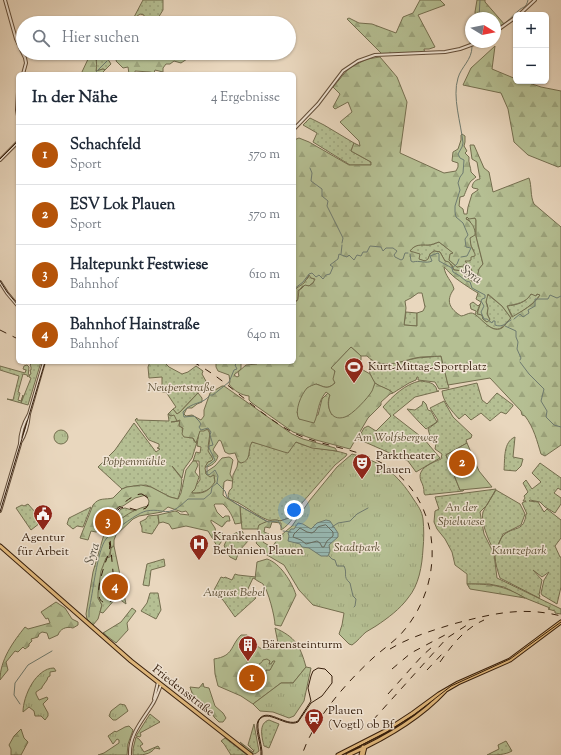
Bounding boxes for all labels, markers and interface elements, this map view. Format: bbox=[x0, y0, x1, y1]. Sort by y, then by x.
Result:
north arrow bbox=[465, 12, 501, 48]
map controls bbox=[513, 12, 549, 84]
button: + bbox=[513, 12, 549, 48]
search box bbox=[16, 16, 296, 60]
icon: search bbox=[30, 27, 52, 49]
text: Hier suchen bbox=[62, 28, 140, 49]
button: − bbox=[513, 48, 549, 84]
text: In der Nähe bbox=[32, 86, 118, 110]
text: 4 Ergebnisse bbox=[211, 89, 280, 107]
text: Schachfeld bbox=[70, 135, 141, 156]
text: 1 bbox=[43, 146, 47, 164]
text: 570 m bbox=[249, 146, 280, 164]
text: Sport bbox=[70, 156, 101, 174]
text: ESV Lok Plauen bbox=[70, 195, 175, 216]
text: 2 bbox=[42, 206, 48, 224]
text: 570 m bbox=[249, 206, 280, 224]
text: Sport bbox=[70, 216, 101, 234]
text: Haltepunkt Festwiese bbox=[70, 255, 208, 276]
water label: Syra bbox=[457, 261, 485, 289]
text: 3 bbox=[42, 266, 48, 284]
text: 610 m bbox=[249, 266, 280, 284]
text: Bahnhof bbox=[70, 276, 119, 294]
text: Bahnhof Hainstraße bbox=[70, 315, 200, 336]
text: 4 bbox=[42, 326, 48, 344]
text: 640 m bbox=[247, 326, 280, 344]
text: Bahnhof bbox=[70, 336, 119, 354]
sports icon: Kurt-Mittag-Sportplatz bbox=[343, 356, 365, 384]
place label: Kurt-Mittag-Sportplatz bbox=[368, 358, 487, 376]
park label: Neupertstraße bbox=[148, 379, 215, 397]
park label: Am Wolfsbergweg bbox=[354, 429, 438, 447]
place label: Parktheater Plauen bbox=[376, 447, 436, 479]
pin: 2 bbox=[449, 448, 475, 478]
theatre icon: Parktheater Plauen bbox=[351, 452, 373, 480]
park label: Poppenmühle bbox=[103, 453, 165, 471]
park label: An der Spielwiese bbox=[438, 499, 484, 531]
your location bbox=[284, 500, 304, 520]
public building icon: Agentur für Arbeit bbox=[32, 503, 54, 531]
pin: 3 bbox=[95, 507, 121, 537]
place label: Krankenhaus Bethanien Plauen bbox=[213, 528, 304, 560]
place label: Agentur für Arbeit bbox=[17, 529, 69, 561]
hospital icon: Krankenhaus Bethanien Plauen bbox=[188, 533, 210, 561]
park label: Stadtpark bbox=[334, 539, 381, 557]
water label: Syra bbox=[81, 540, 105, 567]
park label: Kuntzepark bbox=[491, 542, 547, 560]
pin: 4 bbox=[102, 572, 128, 602]
park label: August Bebel bbox=[203, 584, 265, 602]
building icon: Bärensteinturm bbox=[237, 634, 259, 662]
place label: Bärensteinturm bbox=[262, 636, 342, 654]
street label: Friedensstraße bbox=[148, 661, 218, 721]
pin: 1 bbox=[239, 663, 265, 693]
place label: Plauen (Vogtl) ob Bf bbox=[328, 702, 395, 734]
station icon: Plauen (Vogtl) ob Bf bbox=[303, 707, 325, 735]

